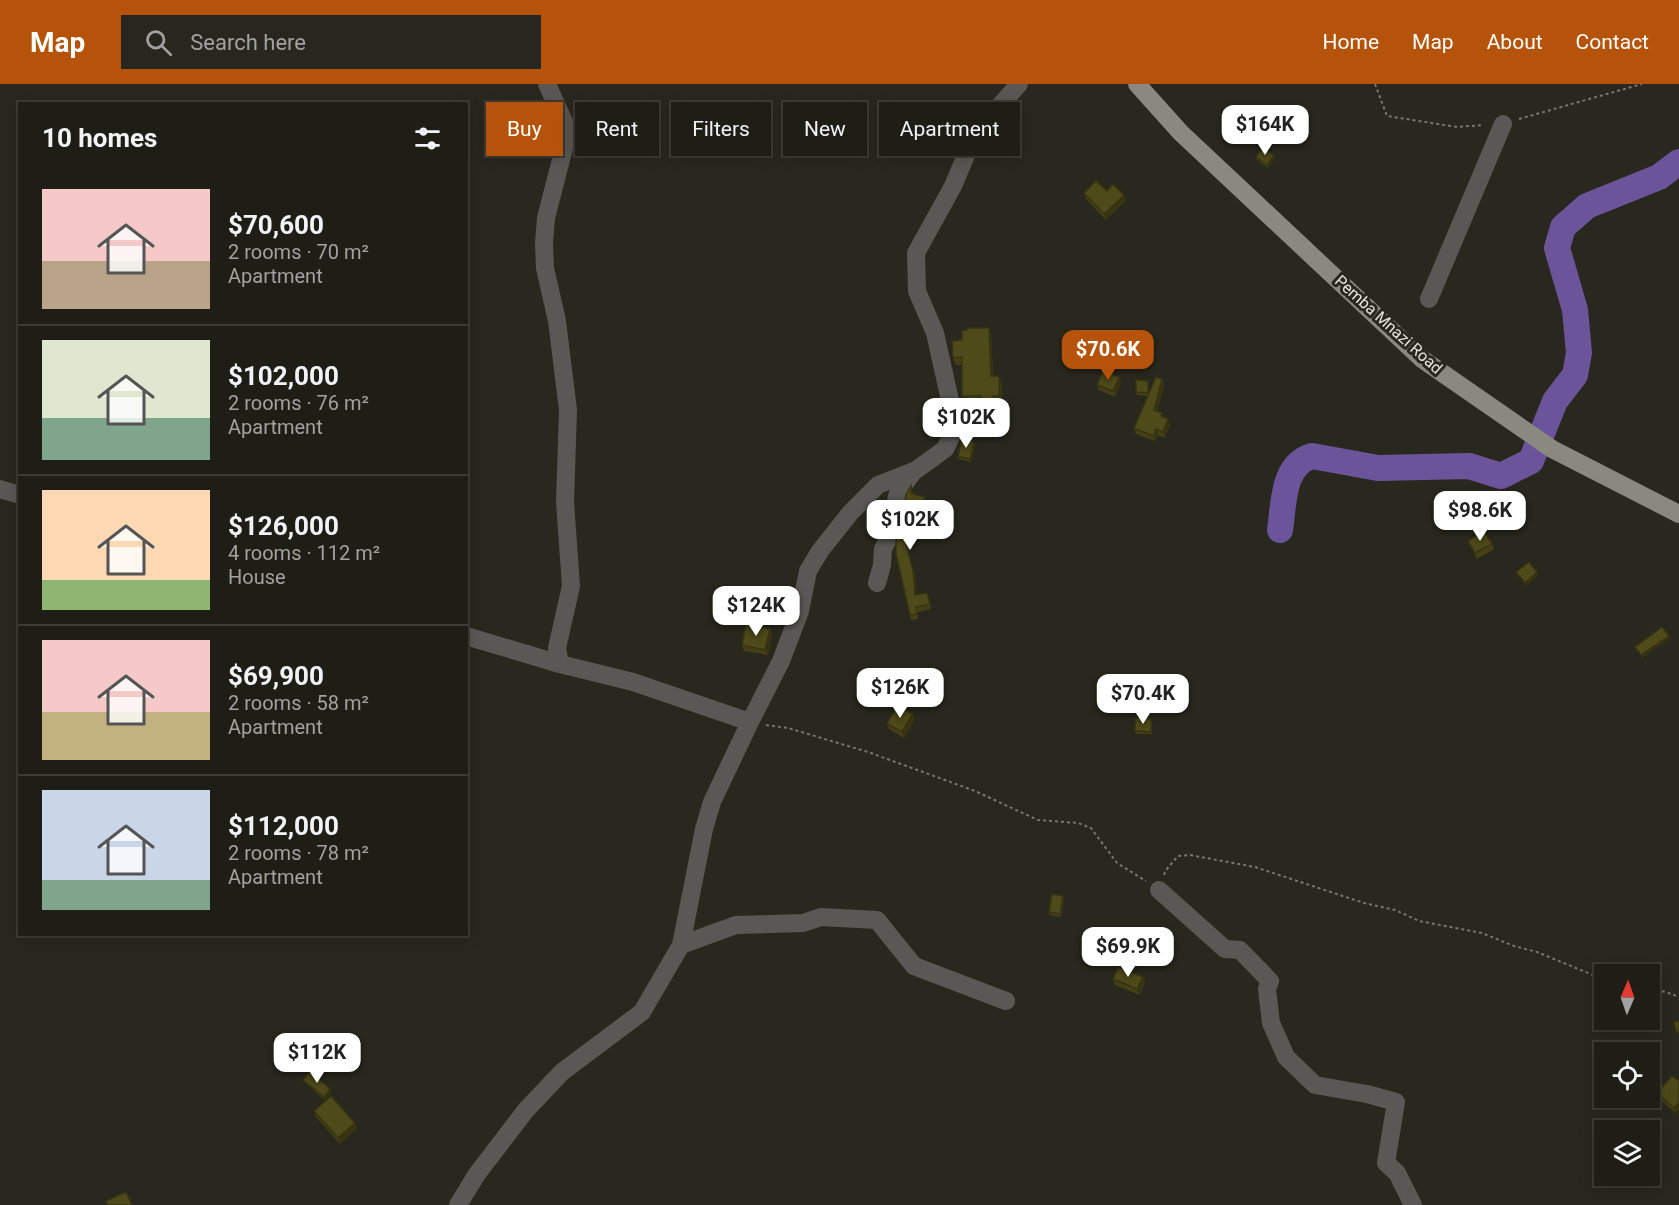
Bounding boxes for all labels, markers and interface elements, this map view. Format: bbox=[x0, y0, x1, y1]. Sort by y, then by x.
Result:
search box bbox=[121, 15, 541, 69]
text: Map bbox=[30, 26, 85, 59]
icon: search bbox=[142, 26, 175, 59]
text: Search here bbox=[190, 30, 306, 55]
text: Home bbox=[1323, 30, 1379, 54]
text: Map bbox=[1412, 30, 1454, 54]
text: About bbox=[1487, 30, 1543, 54]
text: Contact bbox=[1576, 30, 1649, 54]
chip: Buy bbox=[486, 102, 563, 156]
chip: Rent bbox=[575, 102, 659, 156]
chip: Filters bbox=[671, 102, 771, 156]
chip: New bbox=[783, 102, 867, 156]
chip: Apartment bbox=[879, 102, 1020, 156]
pin: $164K bbox=[1223, 105, 1307, 156]
text: $164K bbox=[1236, 112, 1294, 136]
icon: filters bbox=[411, 122, 444, 155]
text: 10 homes bbox=[42, 123, 157, 153]
text: $70,600 bbox=[228, 210, 324, 240]
icon: home bbox=[90, 213, 162, 285]
text: 2 rooms · 70 m² bbox=[228, 240, 369, 264]
text: Apartment bbox=[228, 264, 323, 288]
street label: Pemba Mnazi Road bbox=[1331, 271, 1446, 378]
pin: $70.6K bbox=[1059, 330, 1157, 381]
text: $70.6K bbox=[1076, 337, 1140, 361]
text: $102,000 bbox=[228, 361, 339, 391]
icon: home bbox=[90, 364, 162, 436]
text: 2 rooms · 76 m² bbox=[228, 391, 369, 415]
pin: $102K bbox=[924, 398, 1008, 449]
text: $102K bbox=[937, 405, 995, 429]
text: Apartment bbox=[228, 415, 323, 439]
pin: $98.6K bbox=[1431, 491, 1529, 542]
text: $98.6K bbox=[1448, 498, 1512, 522]
pin: $102K bbox=[868, 500, 952, 551]
text: $102K bbox=[881, 507, 939, 531]
text: $126,000 bbox=[228, 511, 339, 541]
icon: home bbox=[90, 514, 162, 586]
text: 4 rooms · 112 m² bbox=[228, 541, 380, 565]
text: House bbox=[228, 565, 286, 589]
pin: $124K bbox=[714, 586, 798, 637]
text: $124K bbox=[727, 593, 785, 617]
text: $69,900 bbox=[228, 661, 324, 691]
icon: home bbox=[90, 664, 162, 736]
pin: $126K bbox=[858, 668, 942, 719]
pin: $70.4K bbox=[1094, 674, 1192, 725]
text: $126K bbox=[871, 675, 929, 699]
text: $70.4K bbox=[1111, 681, 1175, 705]
text: 2 rooms · 58 m² bbox=[228, 691, 369, 715]
text: Apartment bbox=[228, 715, 323, 739]
text: $112,000 bbox=[228, 811, 339, 841]
icon: home bbox=[90, 814, 162, 886]
text: 2 rooms · 78 m² bbox=[228, 841, 369, 865]
text: Apartment bbox=[228, 865, 323, 889]
pin: $69.9K bbox=[1079, 927, 1177, 978]
text: $69.9K bbox=[1096, 934, 1160, 958]
north arrow bbox=[1594, 964, 1660, 1030]
map controls bbox=[1594, 964, 1660, 1186]
pin: $112K bbox=[275, 1033, 359, 1084]
text: $112K bbox=[288, 1040, 346, 1064]
button: locate bbox=[1594, 1042, 1660, 1108]
button: layers bbox=[1594, 1120, 1660, 1186]

